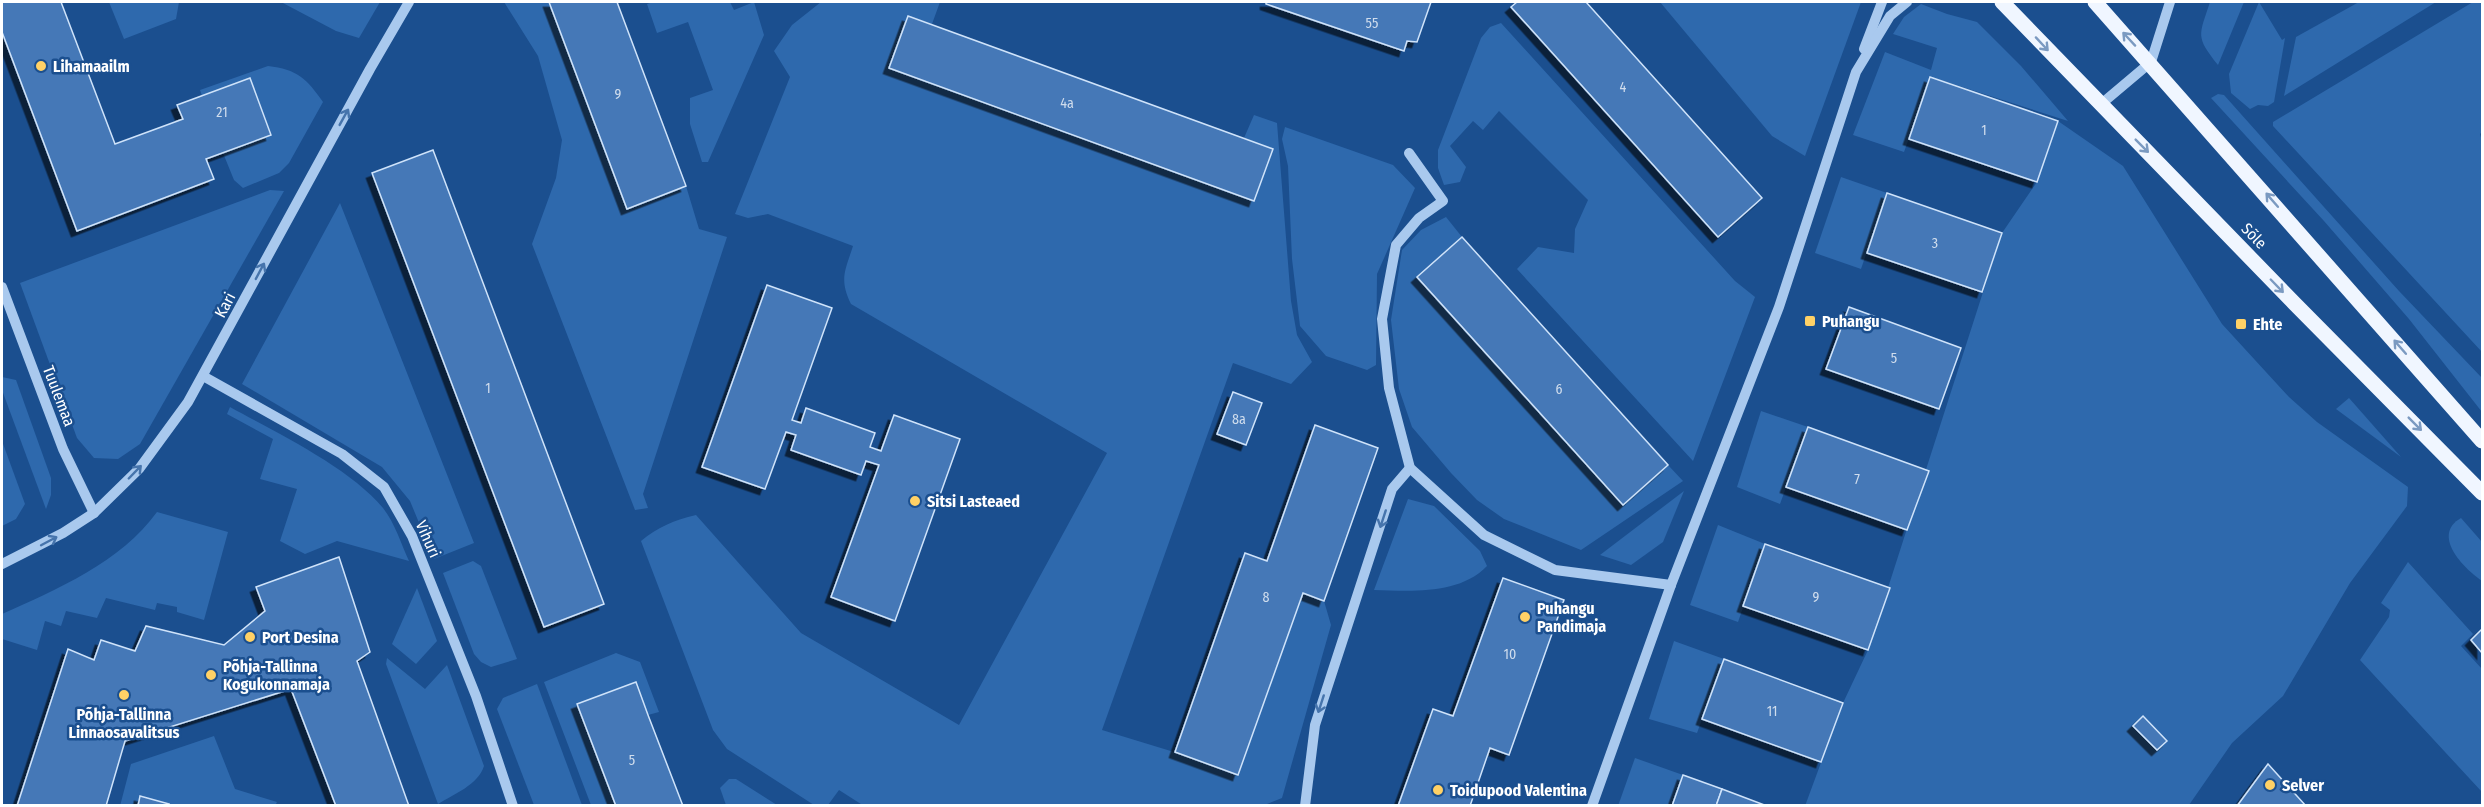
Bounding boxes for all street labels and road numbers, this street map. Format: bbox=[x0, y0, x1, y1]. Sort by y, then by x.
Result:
street label: Sõle bbox=[2237, 219, 2271, 253]
street label: Kari bbox=[211, 289, 239, 321]
street label: Tuulemaa bbox=[39, 363, 79, 429]
street label: Vihuri bbox=[411, 518, 445, 560]

